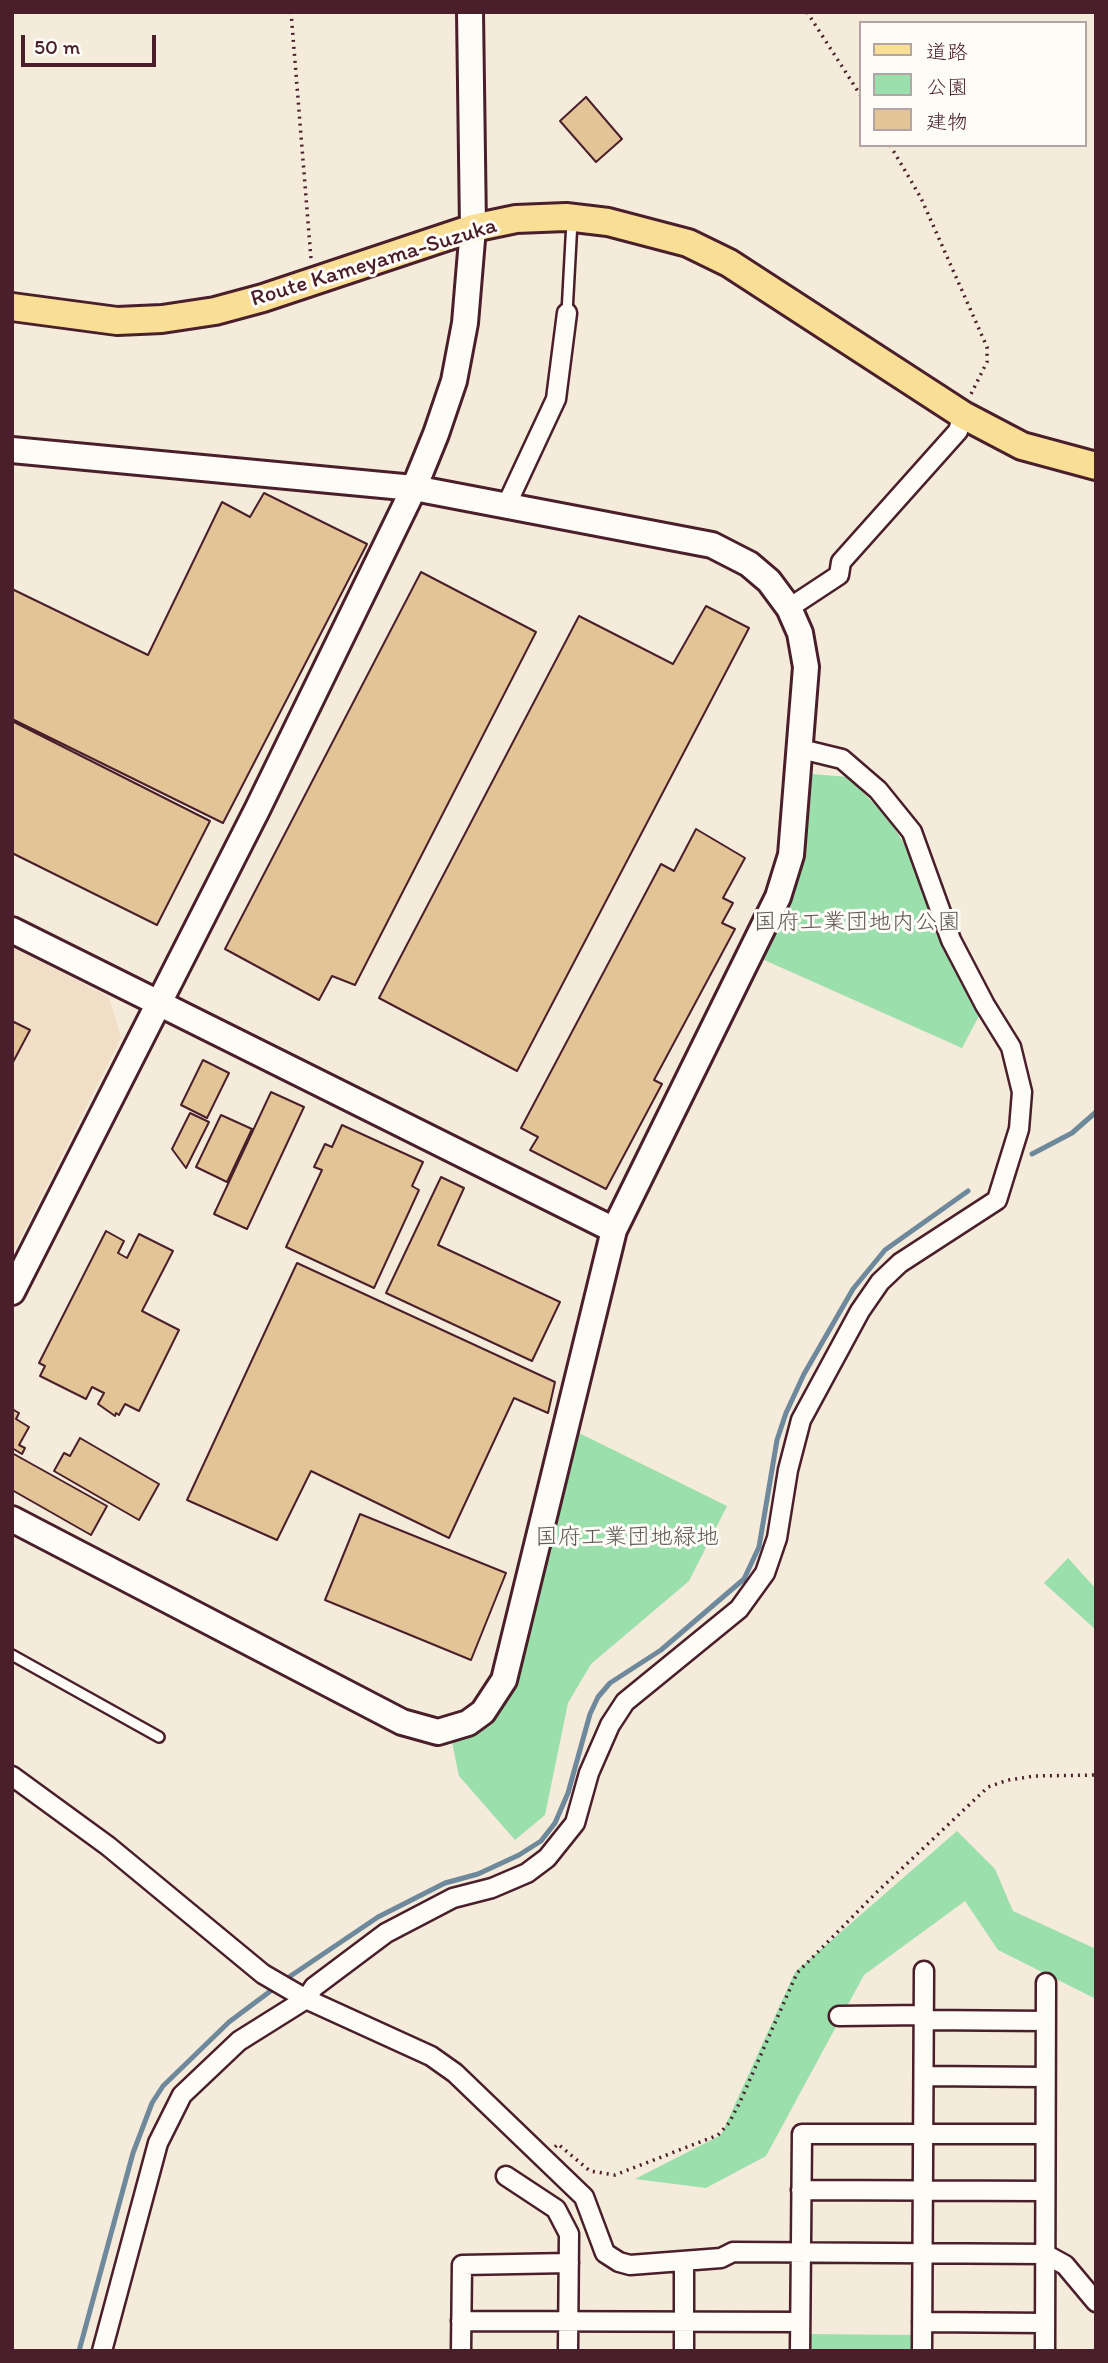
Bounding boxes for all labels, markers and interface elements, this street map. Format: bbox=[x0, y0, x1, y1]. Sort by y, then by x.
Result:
scale bar bbox=[24, 21, 159, 65]
legend bbox=[860, 21, 1087, 147]
text: 50 m bbox=[34, 34, 80, 59]
text: 道路 bbox=[926, 39, 968, 64]
text: 公園 bbox=[926, 74, 968, 99]
text: 建物 bbox=[926, 109, 968, 134]
street label: Route Kameyama-Suzuka bbox=[248, 212, 500, 314]
park label: 国府工業団地内公園 bbox=[754, 909, 960, 937]
park label: 国府工業団地緑地 bbox=[535, 1524, 719, 1552]

